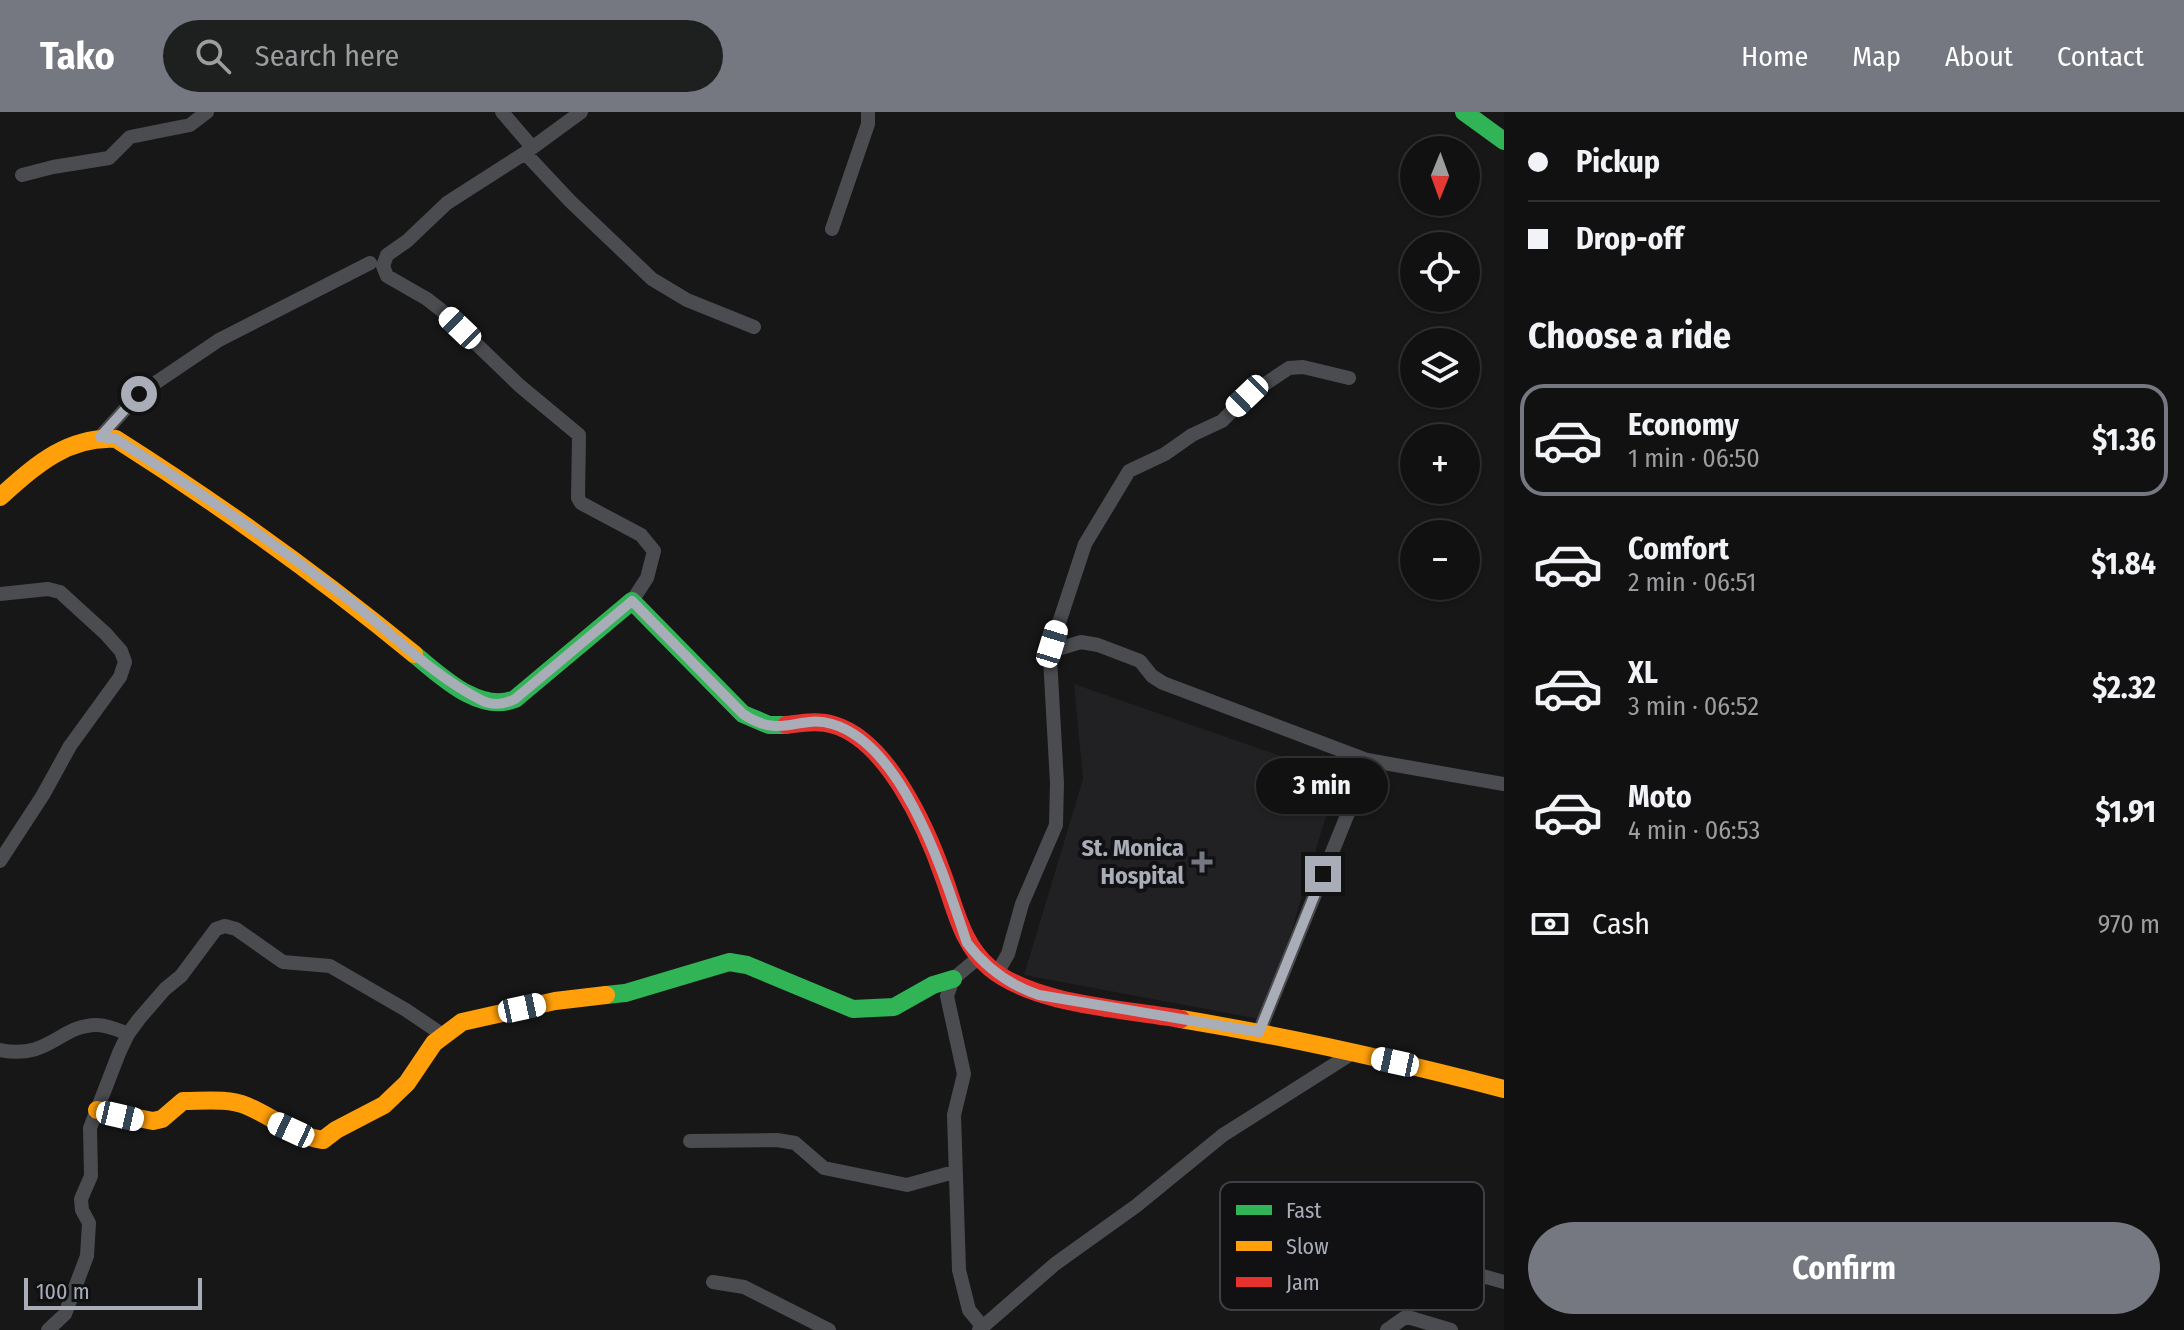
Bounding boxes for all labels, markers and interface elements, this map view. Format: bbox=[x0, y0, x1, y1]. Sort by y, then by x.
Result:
search box bbox=[163, 20, 723, 92]
text: Tako bbox=[40, 33, 115, 79]
icon: search bbox=[191, 34, 235, 78]
text: Search here bbox=[255, 38, 399, 74]
text: Home bbox=[1741, 40, 1808, 73]
text: Map bbox=[1852, 40, 1901, 73]
text: About bbox=[1945, 40, 2013, 73]
text: Contact bbox=[2057, 40, 2144, 73]
north arrow bbox=[1400, 136, 1480, 216]
map controls bbox=[1400, 136, 1480, 600]
text: Pickup bbox=[1576, 144, 1660, 180]
text: Drop-off bbox=[1576, 221, 1683, 257]
button: locate bbox=[1400, 232, 1480, 312]
car bbox=[434, 303, 486, 353]
text: Choose a ride bbox=[1528, 314, 1731, 358]
button: layers bbox=[1400, 328, 1480, 408]
car bbox=[1221, 371, 1273, 421]
route start bbox=[121, 376, 157, 412]
icon: car bbox=[1532, 404, 1604, 476]
text: Economy bbox=[1628, 407, 1739, 443]
text: $1.36 bbox=[2092, 422, 2156, 458]
button: + bbox=[1400, 424, 1480, 504]
text: 1 min · 06:50 bbox=[1628, 443, 1760, 474]
button: − bbox=[1400, 520, 1480, 600]
icon: car bbox=[1532, 528, 1604, 600]
text: Comfort bbox=[1628, 531, 1729, 567]
text: $1.84 bbox=[2091, 546, 2156, 582]
text: 2 min · 06:51 bbox=[1628, 567, 1756, 598]
car bbox=[1034, 618, 1070, 670]
icon: car bbox=[1532, 652, 1604, 724]
text: XL bbox=[1628, 655, 1658, 691]
text: $2.32 bbox=[2092, 670, 2156, 706]
text: 3 min · 06:52 bbox=[1628, 691, 1759, 722]
callout: 3 min bbox=[1257, 758, 1389, 814]
text: 3 min bbox=[1293, 770, 1351, 801]
icon: car bbox=[1532, 776, 1604, 848]
text: Moto bbox=[1628, 779, 1692, 815]
text: $1.91 bbox=[2095, 794, 2156, 830]
text: 4 min · 06:53 bbox=[1628, 815, 1760, 846]
place label: St. Monica Hospital bbox=[1081, 834, 1184, 890]
marker: St. Monica Hospital bbox=[1191, 851, 1213, 873]
route end bbox=[1305, 856, 1341, 892]
icon: cash bbox=[1528, 902, 1572, 946]
text: Cash bbox=[1592, 906, 1650, 942]
text: 970 m bbox=[2098, 909, 2160, 940]
car bbox=[496, 991, 548, 1025]
car bbox=[1369, 1045, 1421, 1079]
car bbox=[94, 1099, 146, 1133]
car bbox=[264, 1109, 318, 1151]
legend bbox=[1220, 1182, 1484, 1310]
text: Fast bbox=[1286, 1197, 1322, 1224]
button: Confirm bbox=[1528, 1222, 2160, 1314]
text: Slow bbox=[1286, 1233, 1329, 1260]
text: Jam bbox=[1286, 1269, 1320, 1296]
scale bar bbox=[24, 1274, 202, 1310]
text: 100 m bbox=[36, 1278, 90, 1305]

